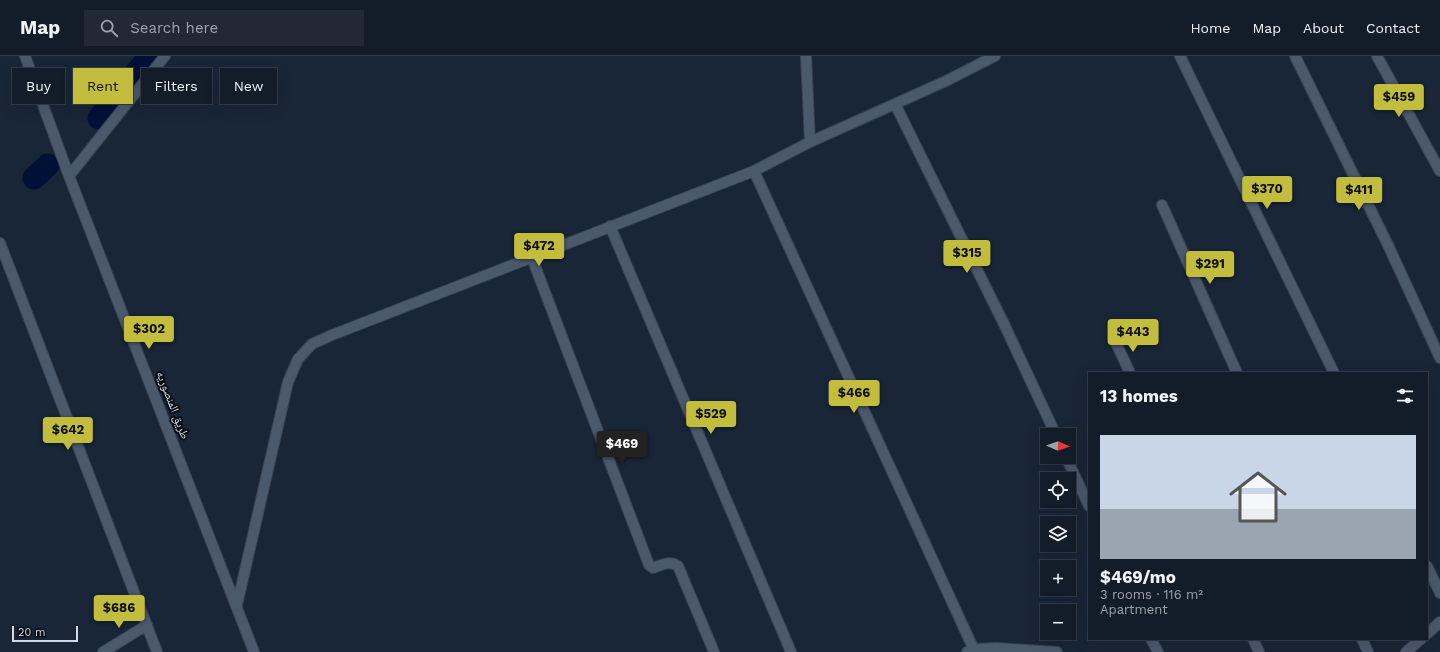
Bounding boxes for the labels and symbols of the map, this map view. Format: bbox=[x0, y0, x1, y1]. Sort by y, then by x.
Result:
pin: $459 bbox=[1375, 84, 1423, 118]
pin: $370 bbox=[1243, 176, 1291, 210]
pin: $411 bbox=[1335, 177, 1383, 211]
pin: $472 bbox=[515, 233, 563, 267]
pin: $315 bbox=[943, 240, 991, 274]
pin: $291 bbox=[1186, 251, 1234, 285]
pin: $302 bbox=[125, 316, 173, 350]
pin: $443 bbox=[1109, 319, 1157, 353]
street label: طريق المنصوريه bbox=[153, 369, 192, 441]
pin: $466 bbox=[830, 380, 878, 414]
pin: $529 bbox=[687, 401, 735, 435]
pin: $642 bbox=[44, 417, 92, 451]
north arrow bbox=[1040, 428, 1076, 464]
pin: $469 bbox=[598, 431, 646, 465]
pin: $686 bbox=[95, 595, 143, 629]
scale bar bbox=[12, 624, 78, 643]

